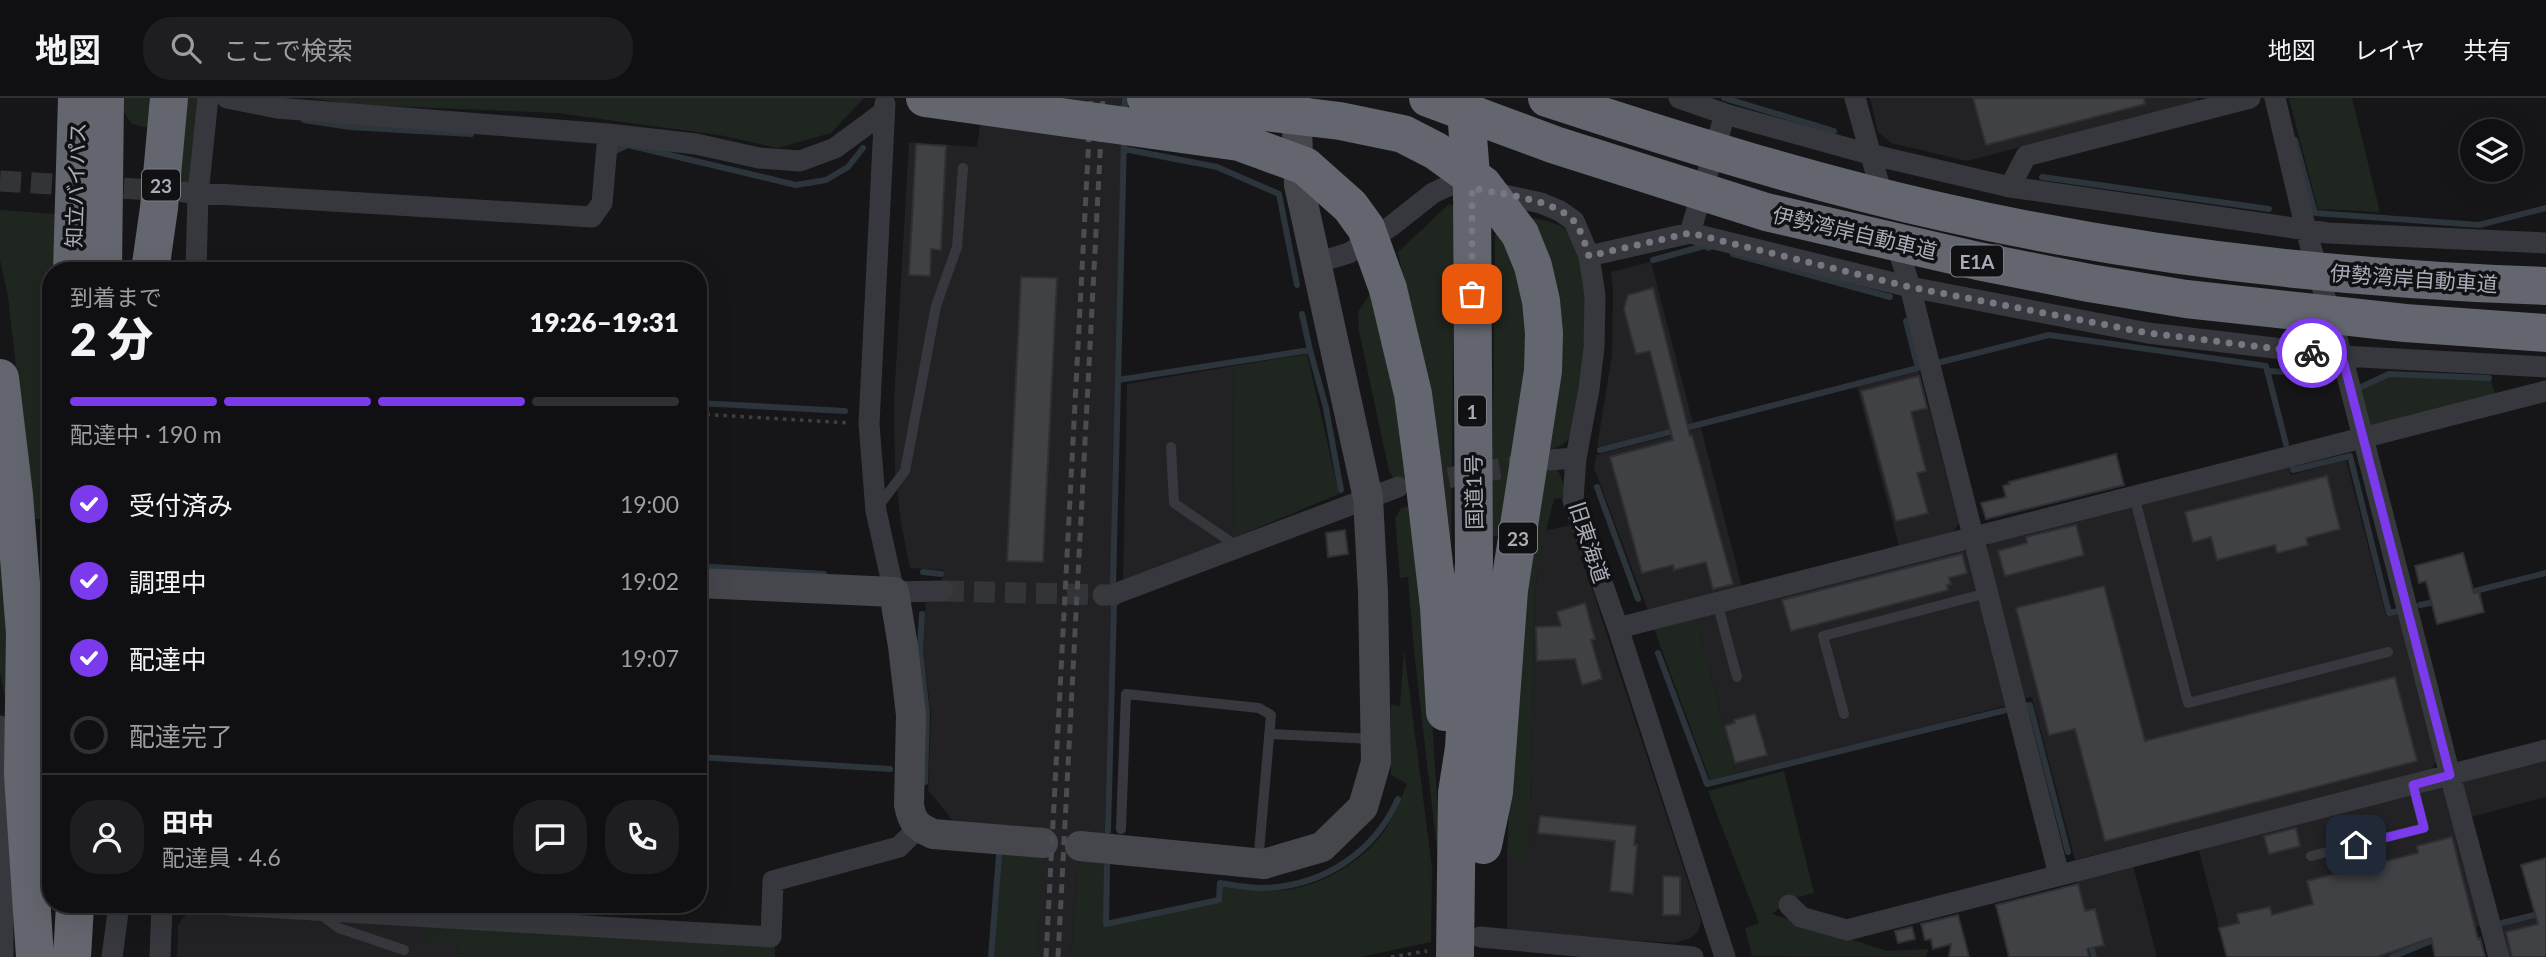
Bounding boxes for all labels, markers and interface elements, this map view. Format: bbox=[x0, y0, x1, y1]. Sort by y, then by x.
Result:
search box bbox=[143, 17, 633, 80]
text: 地図 bbox=[35, 29, 101, 69]
icon: search bbox=[167, 29, 205, 67]
text: ここで検索 bbox=[223, 34, 353, 66]
text: 地図 bbox=[2268, 35, 2316, 64]
text: レイヤ bbox=[2354, 35, 2425, 64]
text: 共有 bbox=[2463, 35, 2511, 64]
map controls bbox=[2460, 119, 2523, 182]
button: layers bbox=[2460, 119, 2523, 182]
street label: 知立バイパス bbox=[60, 122, 90, 248]
road number: 23 bbox=[142, 170, 180, 200]
street label: 伊勢湾岸自動車道 bbox=[1770, 201, 1940, 263]
road number: E1A bbox=[1951, 246, 2003, 276]
street label: 伊勢湾岸自動車道 bbox=[2329, 260, 2499, 296]
pin bbox=[1442, 264, 1502, 324]
icon: bag bbox=[1453, 275, 1491, 313]
text: 到着まで bbox=[70, 283, 162, 311]
text: 19:26–19:31 bbox=[529, 306, 679, 338]
text: 2 分 bbox=[70, 311, 153, 366]
courier bbox=[2277, 318, 2347, 388]
icon: bike bbox=[2293, 334, 2331, 372]
road number: 1 bbox=[1458, 396, 1486, 426]
text: 配達中 · 190 m bbox=[70, 420, 222, 448]
street label: 国道1号 bbox=[1460, 454, 1486, 530]
icon: check bbox=[70, 485, 108, 523]
text: 受付済み bbox=[129, 489, 233, 521]
text: 19:00 bbox=[620, 490, 679, 518]
street label: 旧東海道 bbox=[1565, 498, 1615, 586]
road number: 23 bbox=[1499, 522, 1537, 554]
icon: check bbox=[70, 562, 108, 600]
text: 調理中 bbox=[129, 566, 207, 598]
text: 19:02 bbox=[620, 567, 679, 595]
icon: check bbox=[70, 639, 108, 677]
text: 配達中 bbox=[129, 643, 207, 675]
text: 19:07 bbox=[620, 644, 679, 672]
text: 配達完了 bbox=[129, 720, 233, 752]
button: person bbox=[70, 800, 144, 874]
button: chat bbox=[513, 800, 587, 874]
button: phone bbox=[605, 800, 679, 874]
text: 田中 bbox=[162, 806, 214, 838]
pin bbox=[2326, 815, 2386, 875]
icon: home bbox=[2337, 826, 2375, 864]
text: 配達員 · 4.6 bbox=[162, 843, 281, 871]

